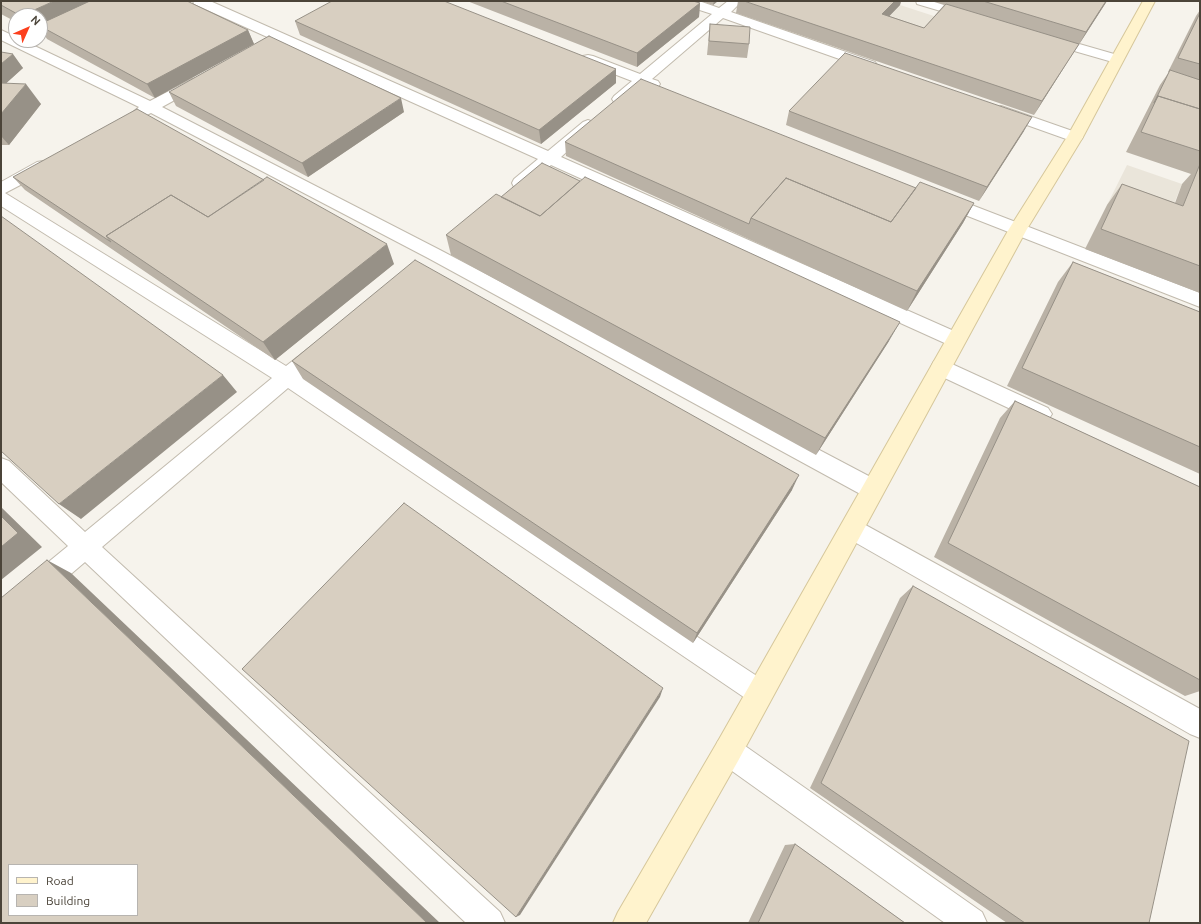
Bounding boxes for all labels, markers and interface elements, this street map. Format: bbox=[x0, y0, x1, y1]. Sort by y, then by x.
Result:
north arrow bbox=[8, 8, 48, 48]
text: N bbox=[29, 13, 43, 27]
legend bbox=[8, 864, 138, 916]
text: Road bbox=[46, 874, 74, 887]
text: Building bbox=[46, 894, 90, 907]

